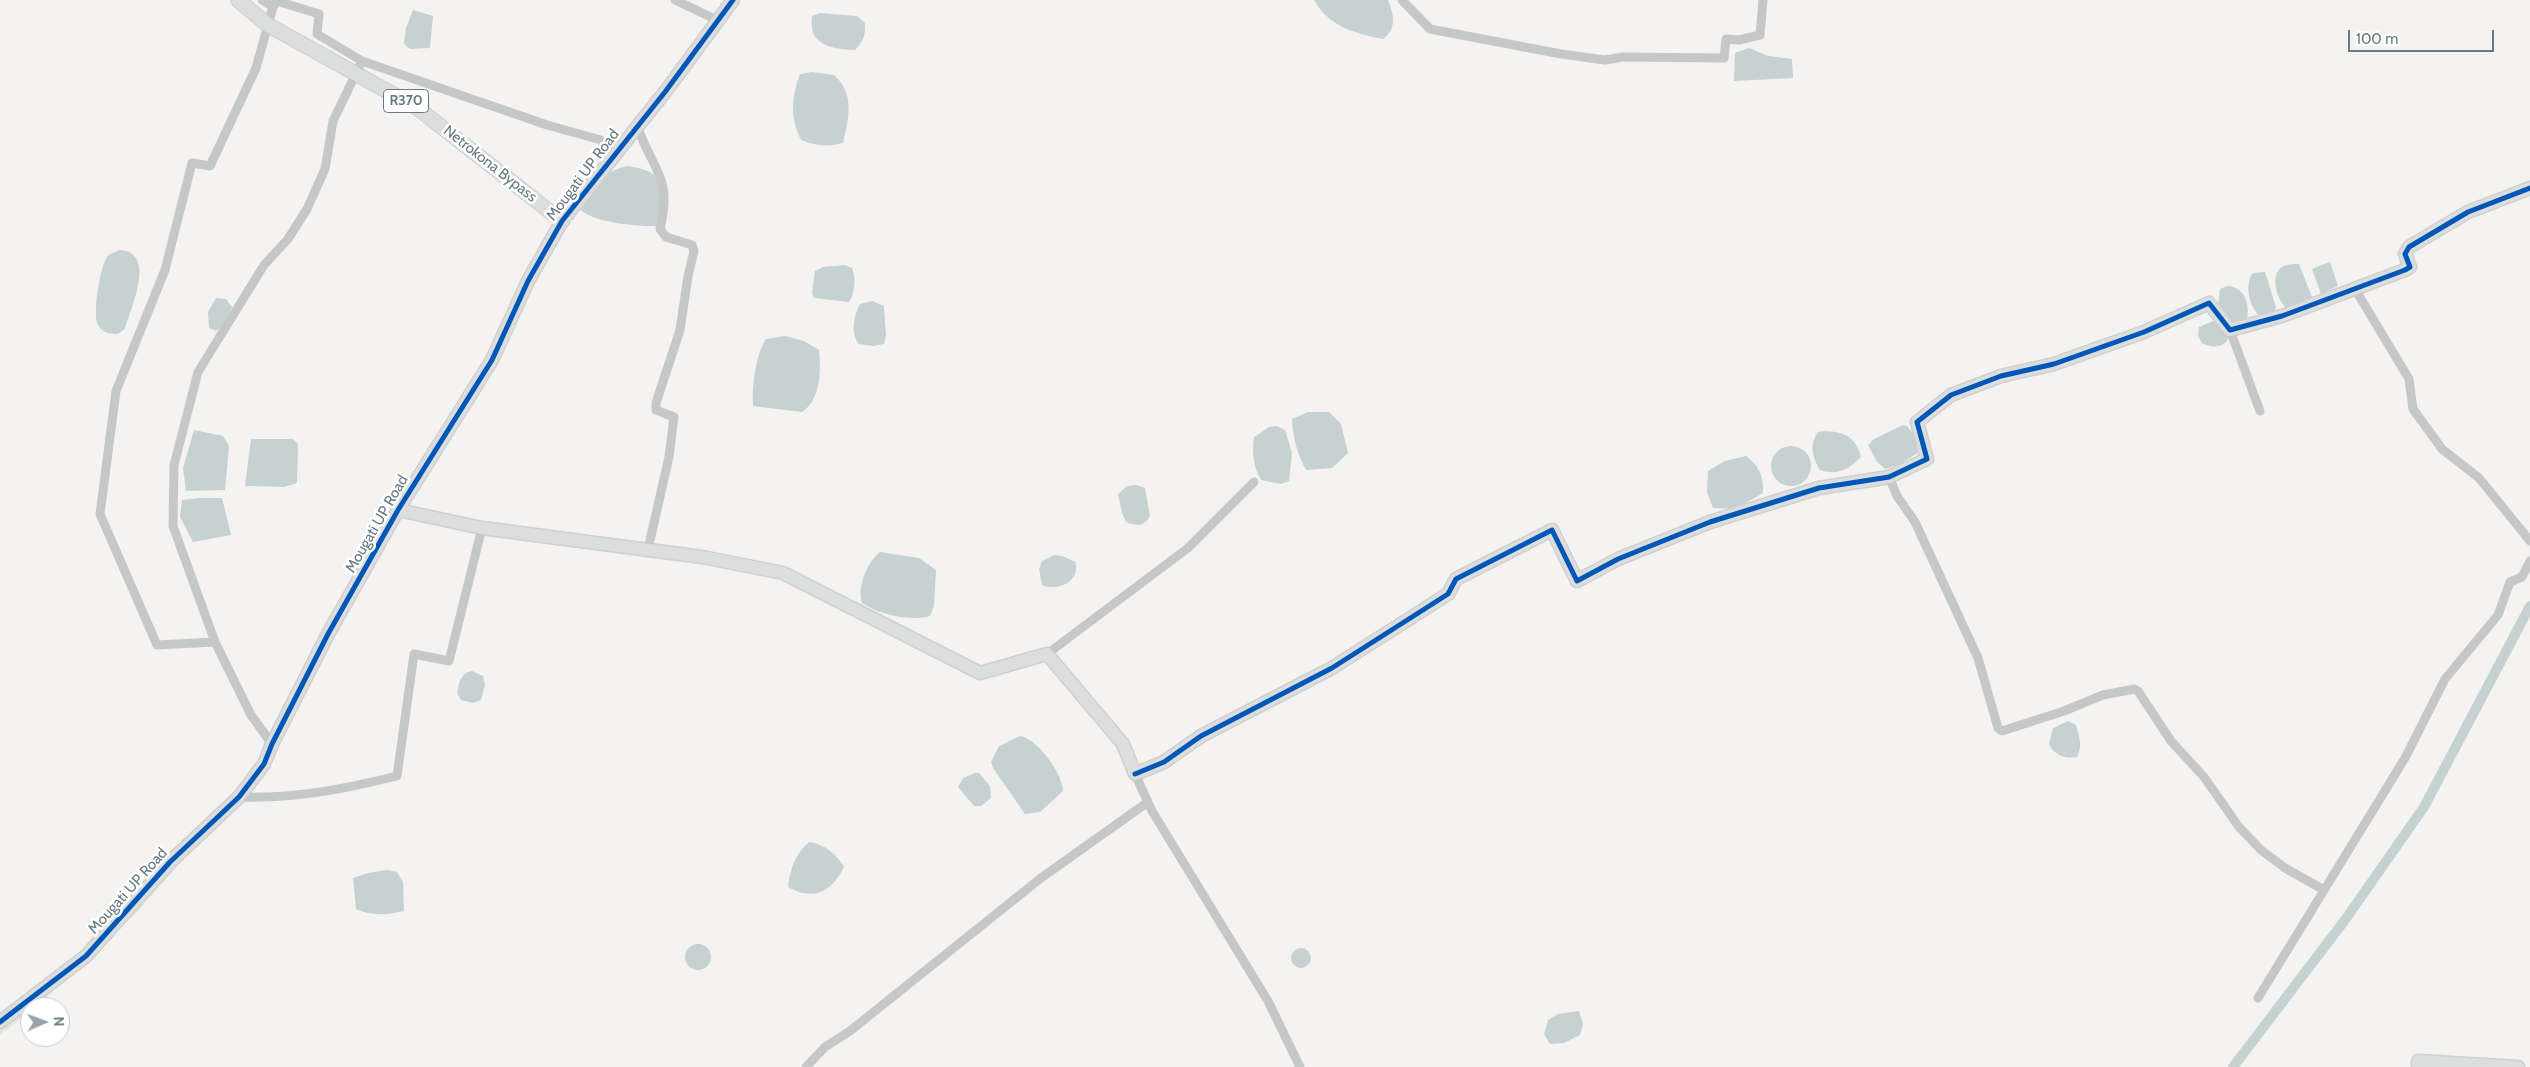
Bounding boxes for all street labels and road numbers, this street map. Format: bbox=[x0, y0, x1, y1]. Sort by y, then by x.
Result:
road number: R370 bbox=[384, 90, 428, 112]
street label: Netrokona Bypass bbox=[440, 122, 540, 206]
street label: Mougati UP Road bbox=[543, 126, 623, 224]
street label: Mougati UP Road bbox=[342, 472, 412, 576]
street label: Mougati UP Road bbox=[85, 844, 171, 938]

